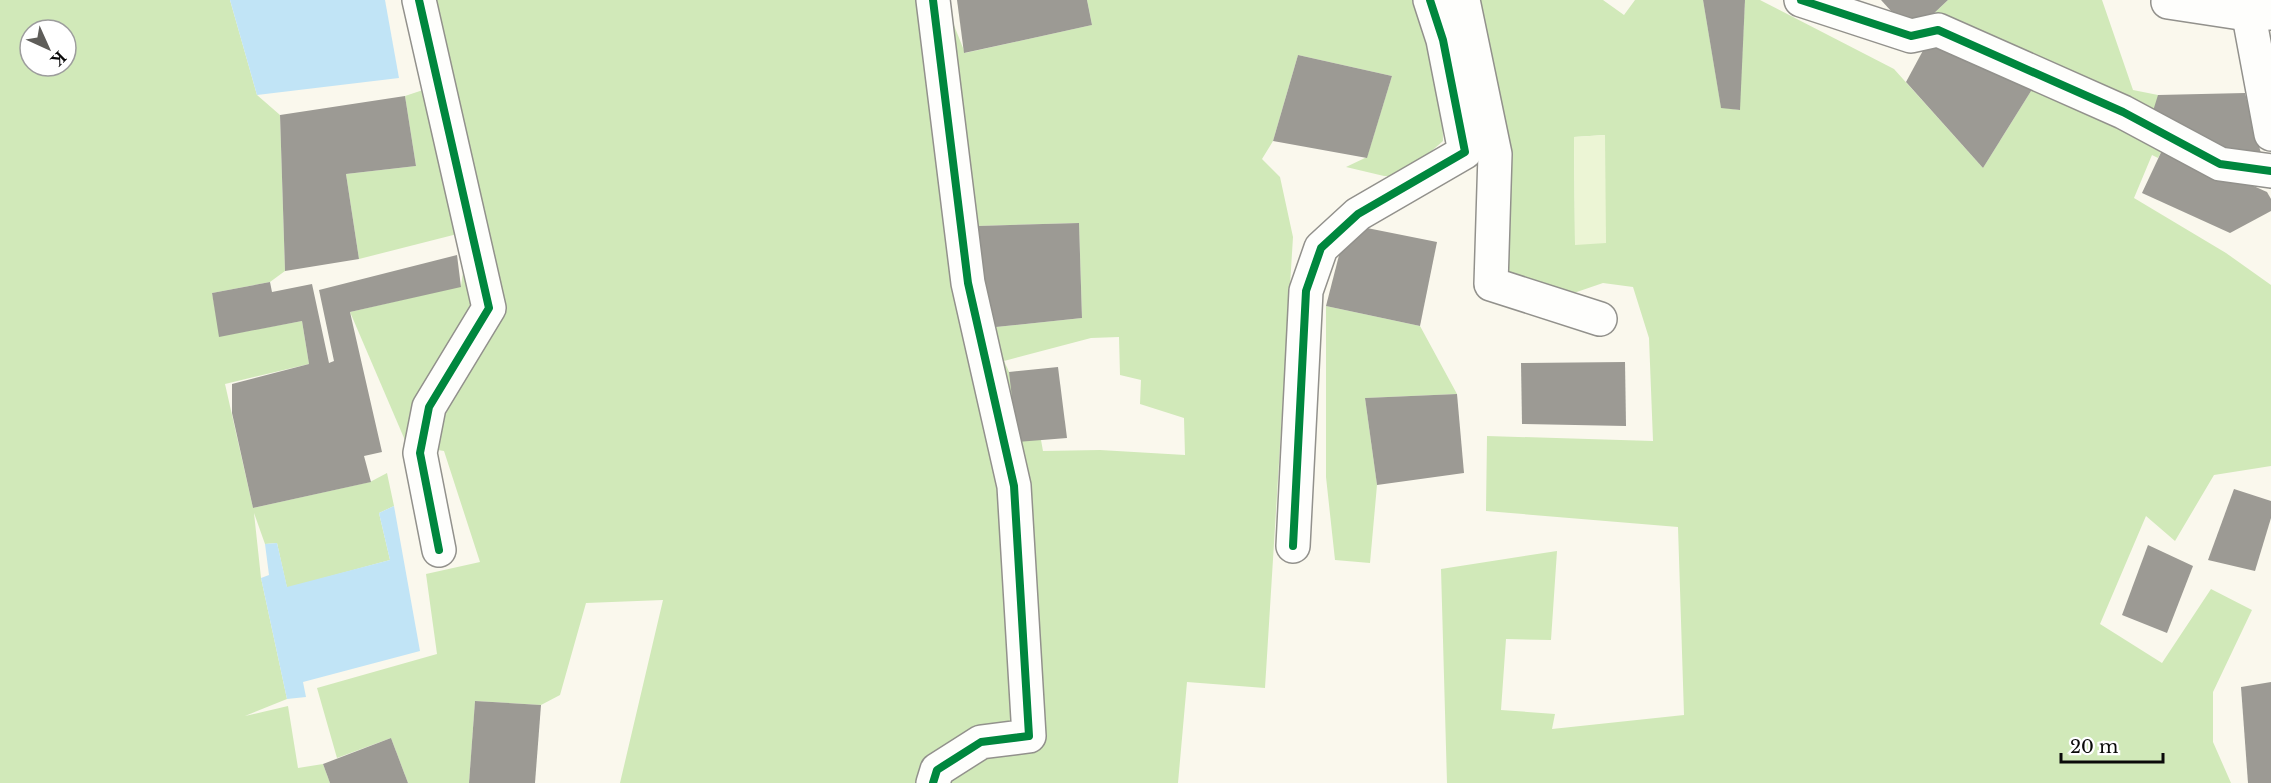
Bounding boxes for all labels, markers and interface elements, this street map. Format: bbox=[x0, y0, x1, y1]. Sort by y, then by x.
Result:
north arrow bbox=[18, 18, 78, 78]
text: K bbox=[46, 47, 70, 71]
scale bar bbox=[2061, 726, 2163, 764]
text: 20 m bbox=[2070, 736, 2118, 758]

